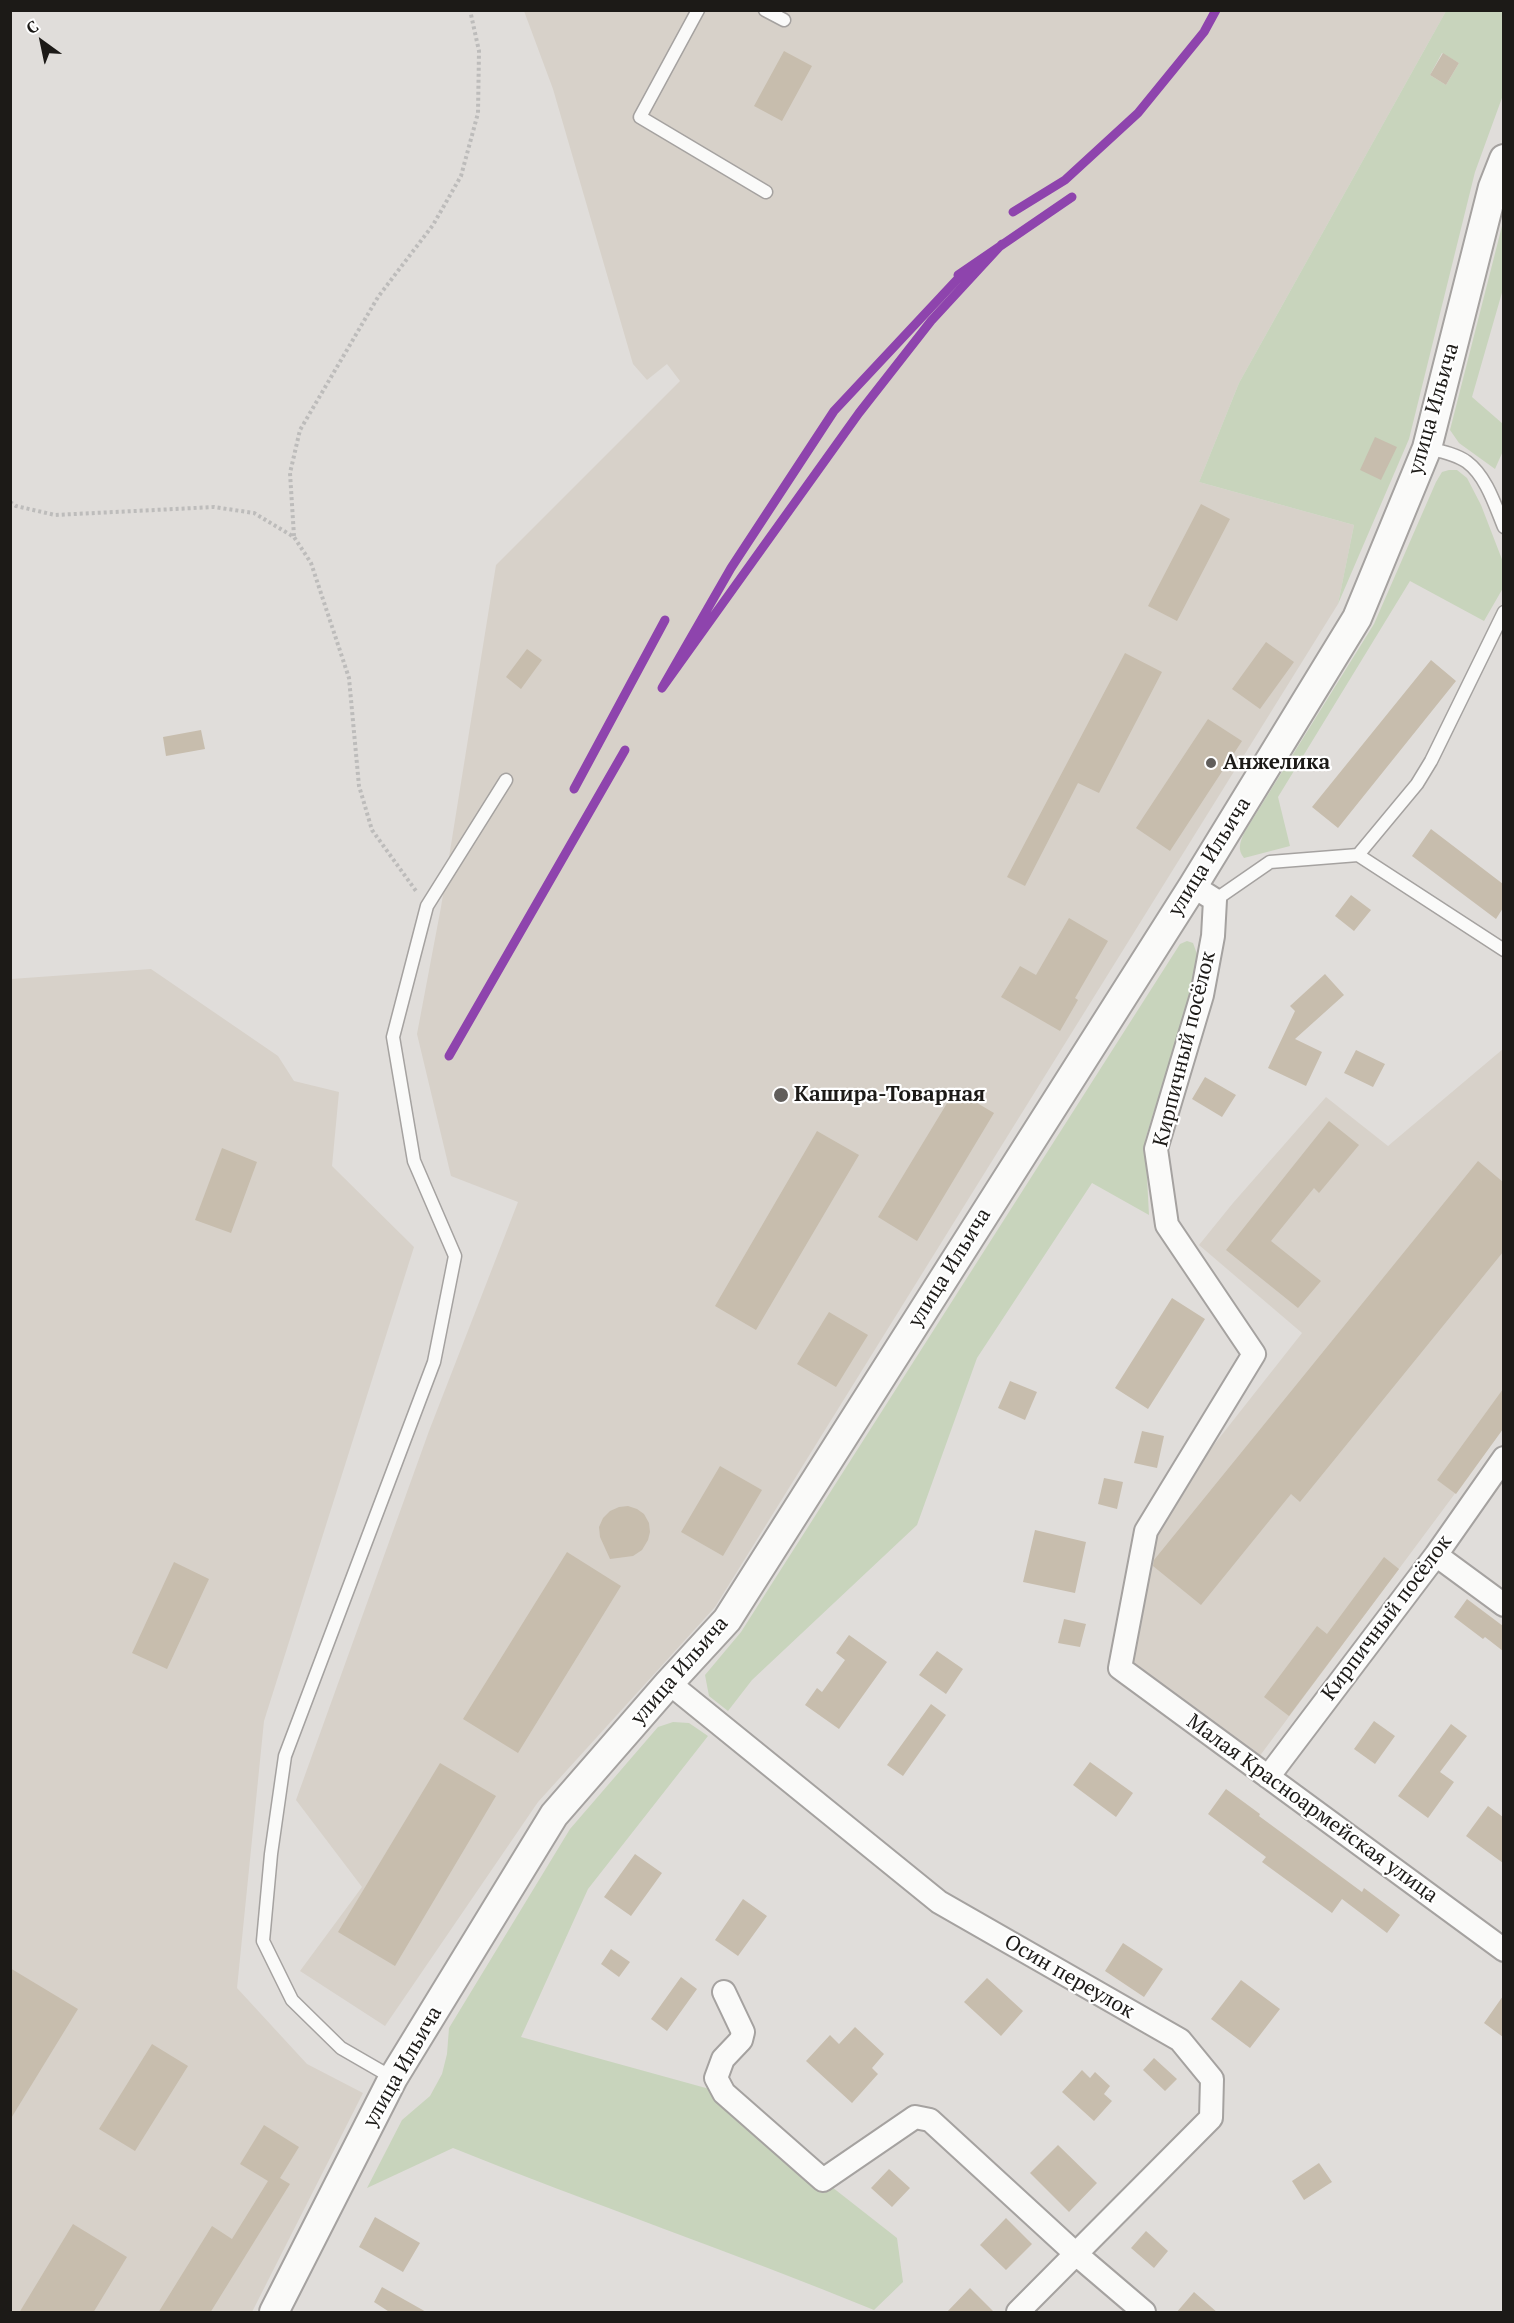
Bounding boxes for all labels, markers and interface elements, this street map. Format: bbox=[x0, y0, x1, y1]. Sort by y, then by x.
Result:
north arrow bbox=[12, 12, 72, 72]
text: С bbox=[22, 15, 43, 39]
street label: улица Ильича bbox=[1403, 340, 1465, 478]
place label: Анжелика bbox=[1223, 750, 1330, 776]
marker: Анжелика bbox=[1204, 756, 1218, 770]
street label: улица Ильича bbox=[1163, 793, 1257, 921]
street label: Кирпичный посёлок bbox=[1149, 949, 1221, 1149]
place label: Кашира-Товарная bbox=[794, 1082, 985, 1108]
marker: Кашира-Товарная bbox=[772, 1086, 790, 1104]
street label: улица Ильича bbox=[903, 1204, 997, 1332]
street label: Кирпичный посёлок bbox=[1317, 1530, 1457, 1706]
street label: улица Ильича bbox=[626, 1612, 734, 1730]
street label: Малая Красноармейская улица bbox=[1181, 1709, 1443, 1909]
street label: Осин переулок bbox=[999, 1930, 1139, 2024]
street label: улица Ильича bbox=[358, 2002, 448, 2132]

